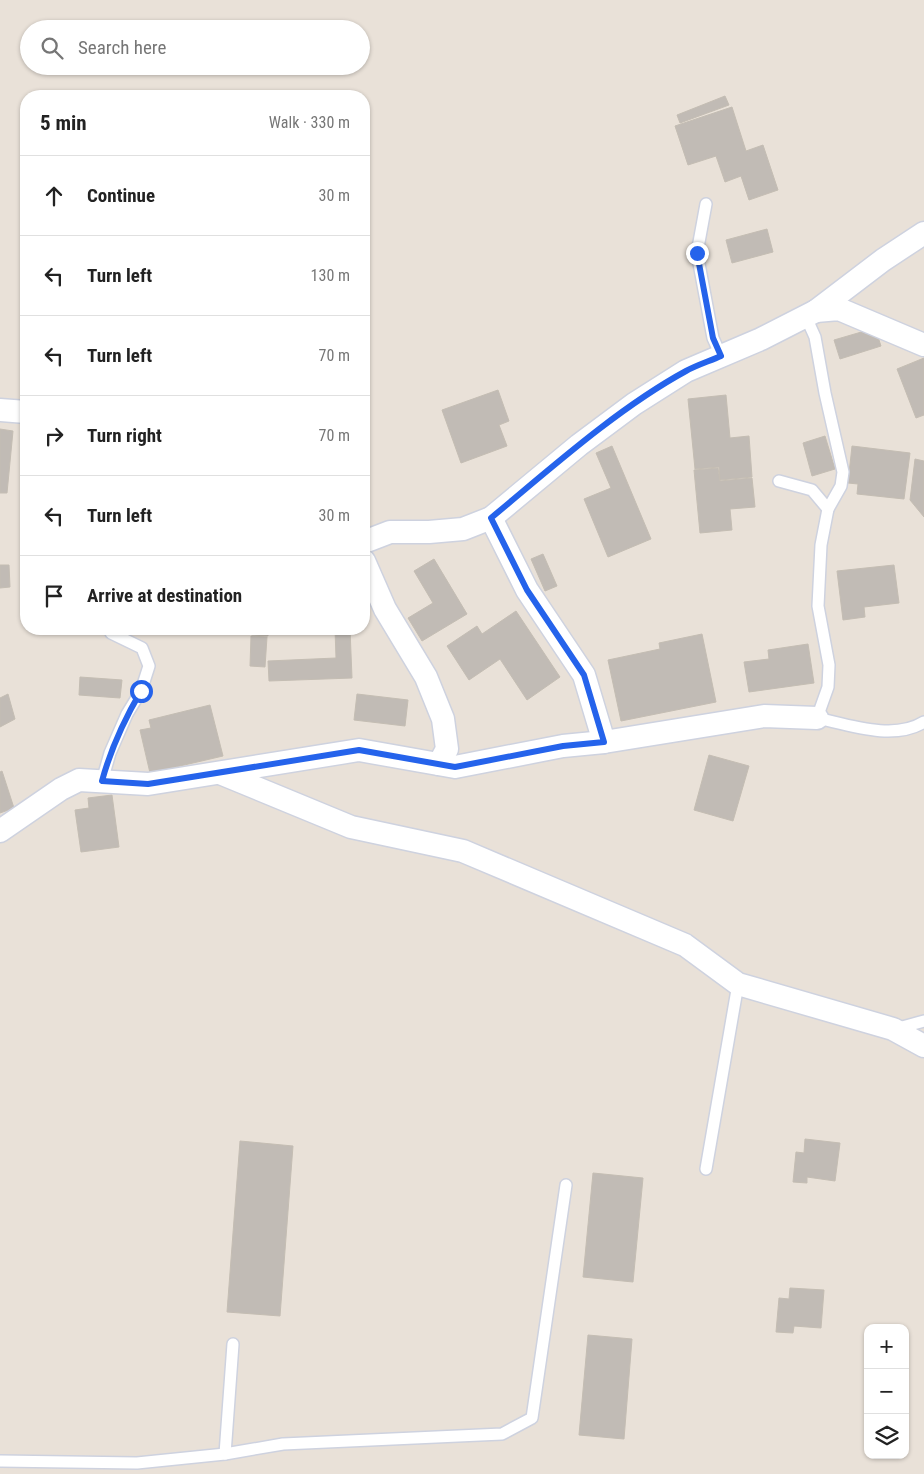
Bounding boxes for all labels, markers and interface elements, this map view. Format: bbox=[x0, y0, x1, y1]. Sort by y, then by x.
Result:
search box bbox=[20, 20, 370, 75]
icon: search bbox=[38, 34, 66, 62]
text: Search here bbox=[78, 36, 166, 59]
text: 5 min bbox=[40, 111, 87, 135]
text: Walk · 330 m bbox=[269, 113, 350, 132]
icon: ahead bbox=[40, 182, 68, 210]
text: Continue bbox=[87, 184, 155, 207]
text: 30 m bbox=[318, 186, 350, 205]
route end bbox=[686, 242, 709, 265]
icon: left bbox=[40, 262, 68, 290]
text: Turn left bbox=[87, 264, 152, 287]
text: 130 m bbox=[311, 266, 350, 285]
icon: left bbox=[40, 342, 68, 370]
text: Turn left bbox=[87, 344, 152, 367]
text: 70 m bbox=[318, 346, 350, 365]
icon: right bbox=[40, 422, 68, 450]
text: Turn right bbox=[87, 424, 162, 447]
text: 70 m bbox=[318, 426, 350, 445]
icon: left bbox=[40, 502, 68, 530]
text: Turn left bbox=[87, 504, 152, 527]
text: 30 m bbox=[318, 506, 350, 525]
icon: arrive bbox=[40, 582, 68, 610]
text: Arrive at destination bbox=[87, 584, 242, 607]
route start bbox=[130, 680, 153, 703]
map controls bbox=[864, 1324, 909, 1459]
button: + bbox=[864, 1324, 909, 1369]
button: − bbox=[864, 1369, 909, 1414]
button: layers bbox=[864, 1414, 909, 1459]

